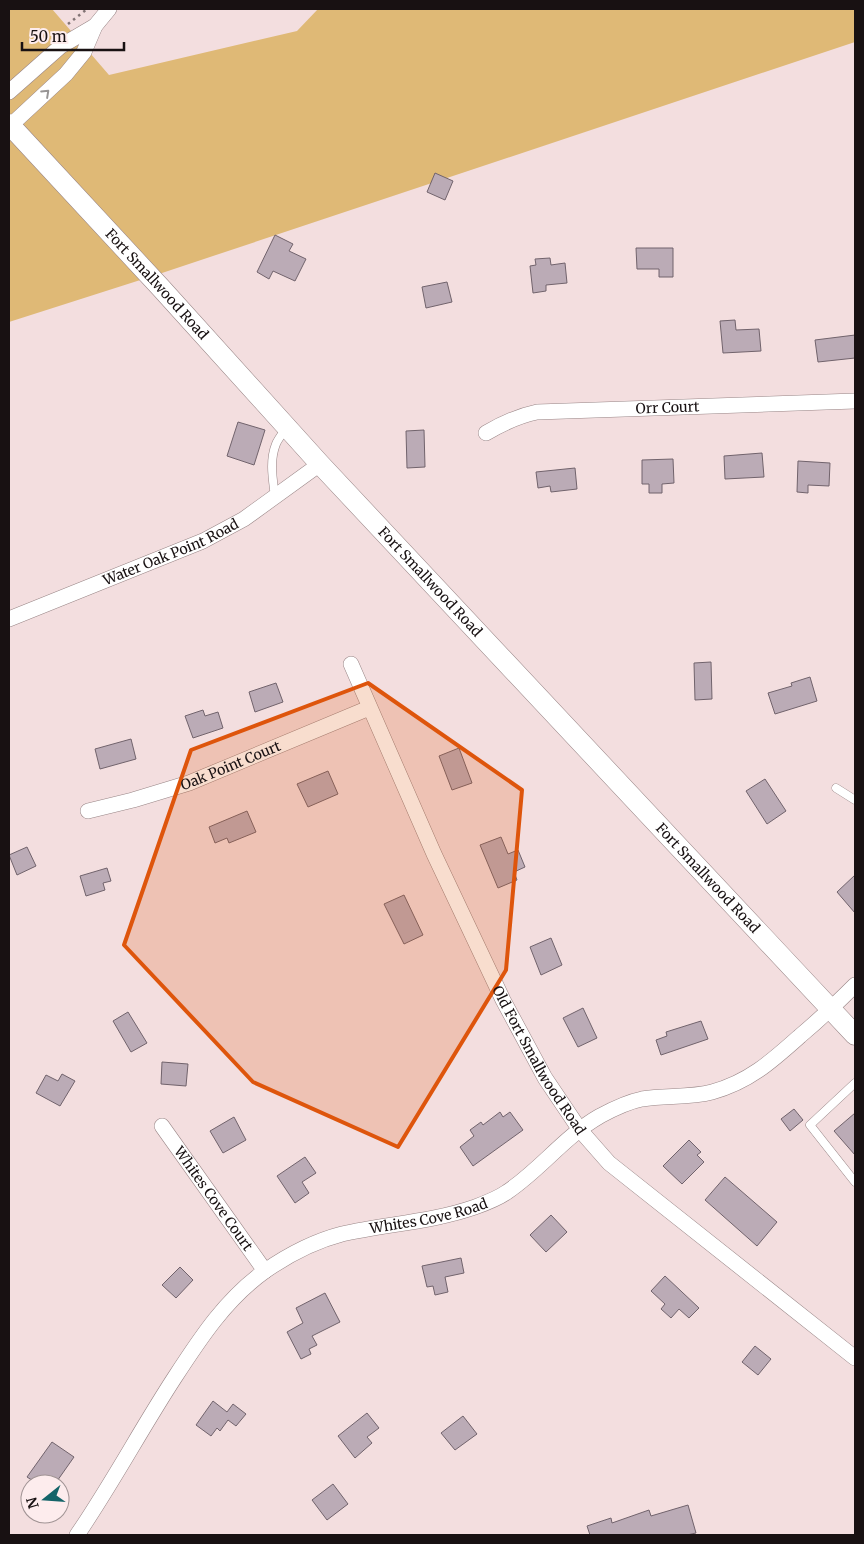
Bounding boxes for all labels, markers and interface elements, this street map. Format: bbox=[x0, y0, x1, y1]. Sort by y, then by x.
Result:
scale bar bbox=[22, 20, 125, 52]
text: 50 m bbox=[30, 27, 67, 46]
one-way arrow bbox=[40, 90, 49, 99]
street label: Fort Smallwood Road bbox=[102, 225, 213, 344]
street label: Orr Court bbox=[635, 397, 700, 418]
street label: Water Oak Point Road bbox=[99, 514, 242, 590]
street label: Fort Smallwood Road bbox=[374, 523, 486, 641]
street label: Oak Point Court bbox=[179, 737, 284, 794]
street label: Fort Smallwood Road bbox=[652, 819, 764, 937]
street label: Old Fort Smallwood Road bbox=[489, 983, 590, 1139]
street label: Whites Cove Court bbox=[170, 1142, 257, 1255]
street label: Whites Cove Road bbox=[367, 1194, 491, 1238]
north arrow bbox=[20, 1474, 70, 1524]
text: N bbox=[22, 1495, 43, 1511]

